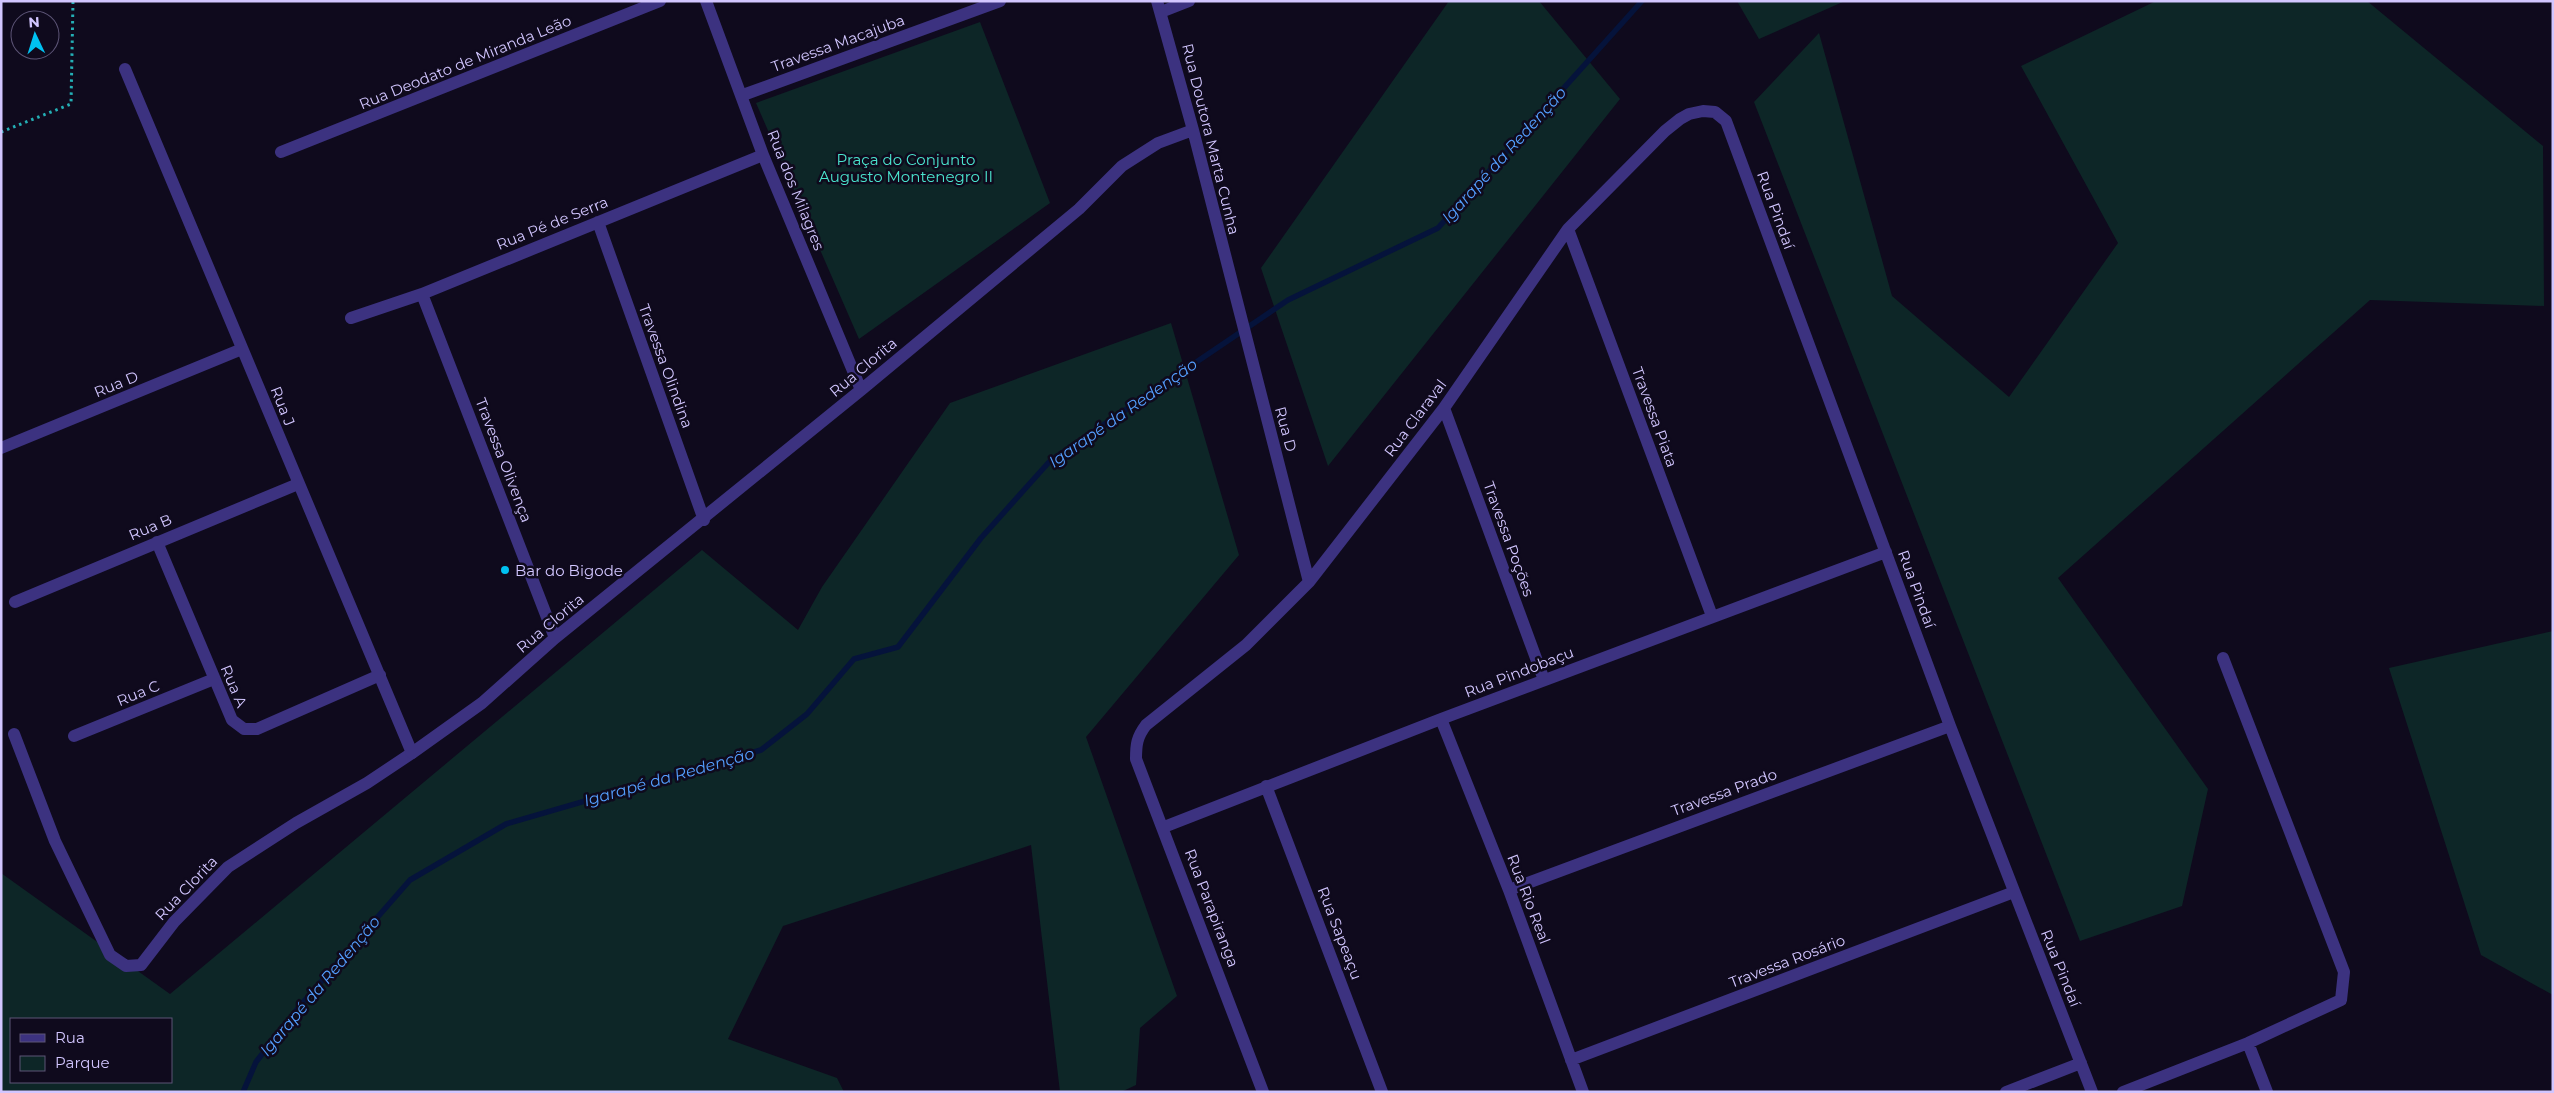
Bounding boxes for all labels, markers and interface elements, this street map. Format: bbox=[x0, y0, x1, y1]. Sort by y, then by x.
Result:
north arrow bbox=[10, 10, 60, 60]
street label: Travessa Macajuba bbox=[769, 10, 907, 76]
street label: Rua Deodato de Miranda Leão bbox=[356, 11, 574, 113]
text: N bbox=[28, 13, 40, 31]
street label: Rua Doutora Marta Cunha bbox=[1178, 41, 1244, 237]
water label: Igarapé da Redenção bbox=[1438, 83, 1570, 227]
street label: Rua dos Milagres bbox=[763, 127, 829, 253]
park label: Praça do Conjunto Augusto Montenegro II bbox=[819, 150, 993, 186]
street label: Rua Pindaí bbox=[1753, 168, 1799, 253]
street label: Rua Pé de Serra bbox=[493, 192, 611, 254]
street label: Travessa Olindina bbox=[635, 301, 697, 431]
street label: Rua Clorita bbox=[825, 333, 901, 401]
water label: Igarapé da Redenção bbox=[1045, 355, 1201, 471]
street label: Travessa Piata bbox=[1628, 364, 1682, 470]
street label: Rua D bbox=[91, 367, 141, 401]
street label: Rua Claraval bbox=[1380, 376, 1450, 460]
street label: Rua J bbox=[266, 383, 300, 429]
street label: Travessa Olivença bbox=[471, 395, 537, 525]
street label: Rua D bbox=[1271, 404, 1301, 454]
street label: Travessa Poções bbox=[1479, 479, 1539, 599]
street label: Rua B bbox=[126, 509, 174, 545]
street label: Rua Pindaí bbox=[1894, 547, 1940, 632]
place label: Bar do Bigode bbox=[515, 561, 623, 580]
marker: Bar do Bigode bbox=[499, 564, 511, 576]
street label: Rua Clorita bbox=[512, 589, 588, 657]
street label: Rua Pindobaçu bbox=[1462, 642, 1576, 702]
street label: Rua A bbox=[217, 662, 252, 710]
street label: Rua C bbox=[114, 676, 162, 710]
water label: Igarapé da Redenção bbox=[581, 744, 757, 810]
street label: Travessa Prado bbox=[1669, 764, 1779, 820]
street label: Rua Parapiranga bbox=[1181, 846, 1243, 970]
street label: Rua Rio Real bbox=[1503, 851, 1555, 947]
street label: Rua Clorita bbox=[151, 852, 221, 924]
street label: Rua Sapeaçu bbox=[1314, 884, 1366, 982]
water label: Igarapé da Redenção bbox=[256, 912, 384, 1060]
street label: Rua Pindaí bbox=[2037, 927, 2085, 1010]
street label: Travessa Rosário bbox=[1726, 930, 1848, 992]
legend bbox=[10, 1018, 172, 1083]
text: Rua bbox=[55, 1028, 85, 1047]
text: Parque bbox=[55, 1053, 110, 1072]

